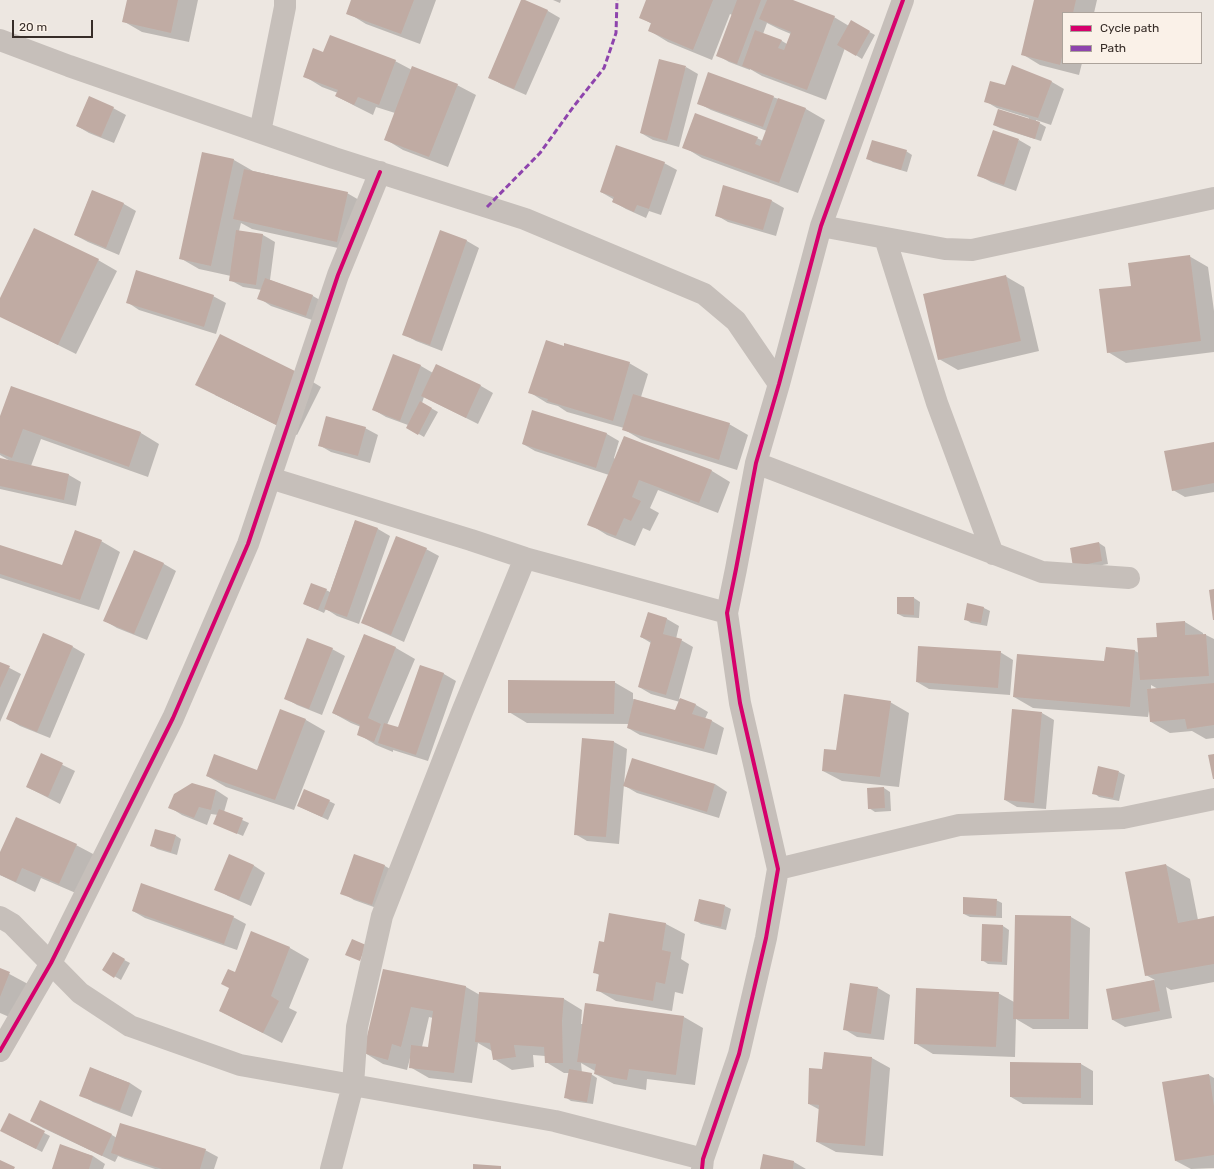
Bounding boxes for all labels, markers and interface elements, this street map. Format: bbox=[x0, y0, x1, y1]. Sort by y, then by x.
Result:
scale bar bbox=[14, 12, 95, 38]
legend bbox=[1062, 12, 1202, 64]
text: 20 m bbox=[19, 20, 47, 34]
text: Cycle path bbox=[1100, 21, 1159, 35]
text: Path bbox=[1100, 41, 1126, 55]

